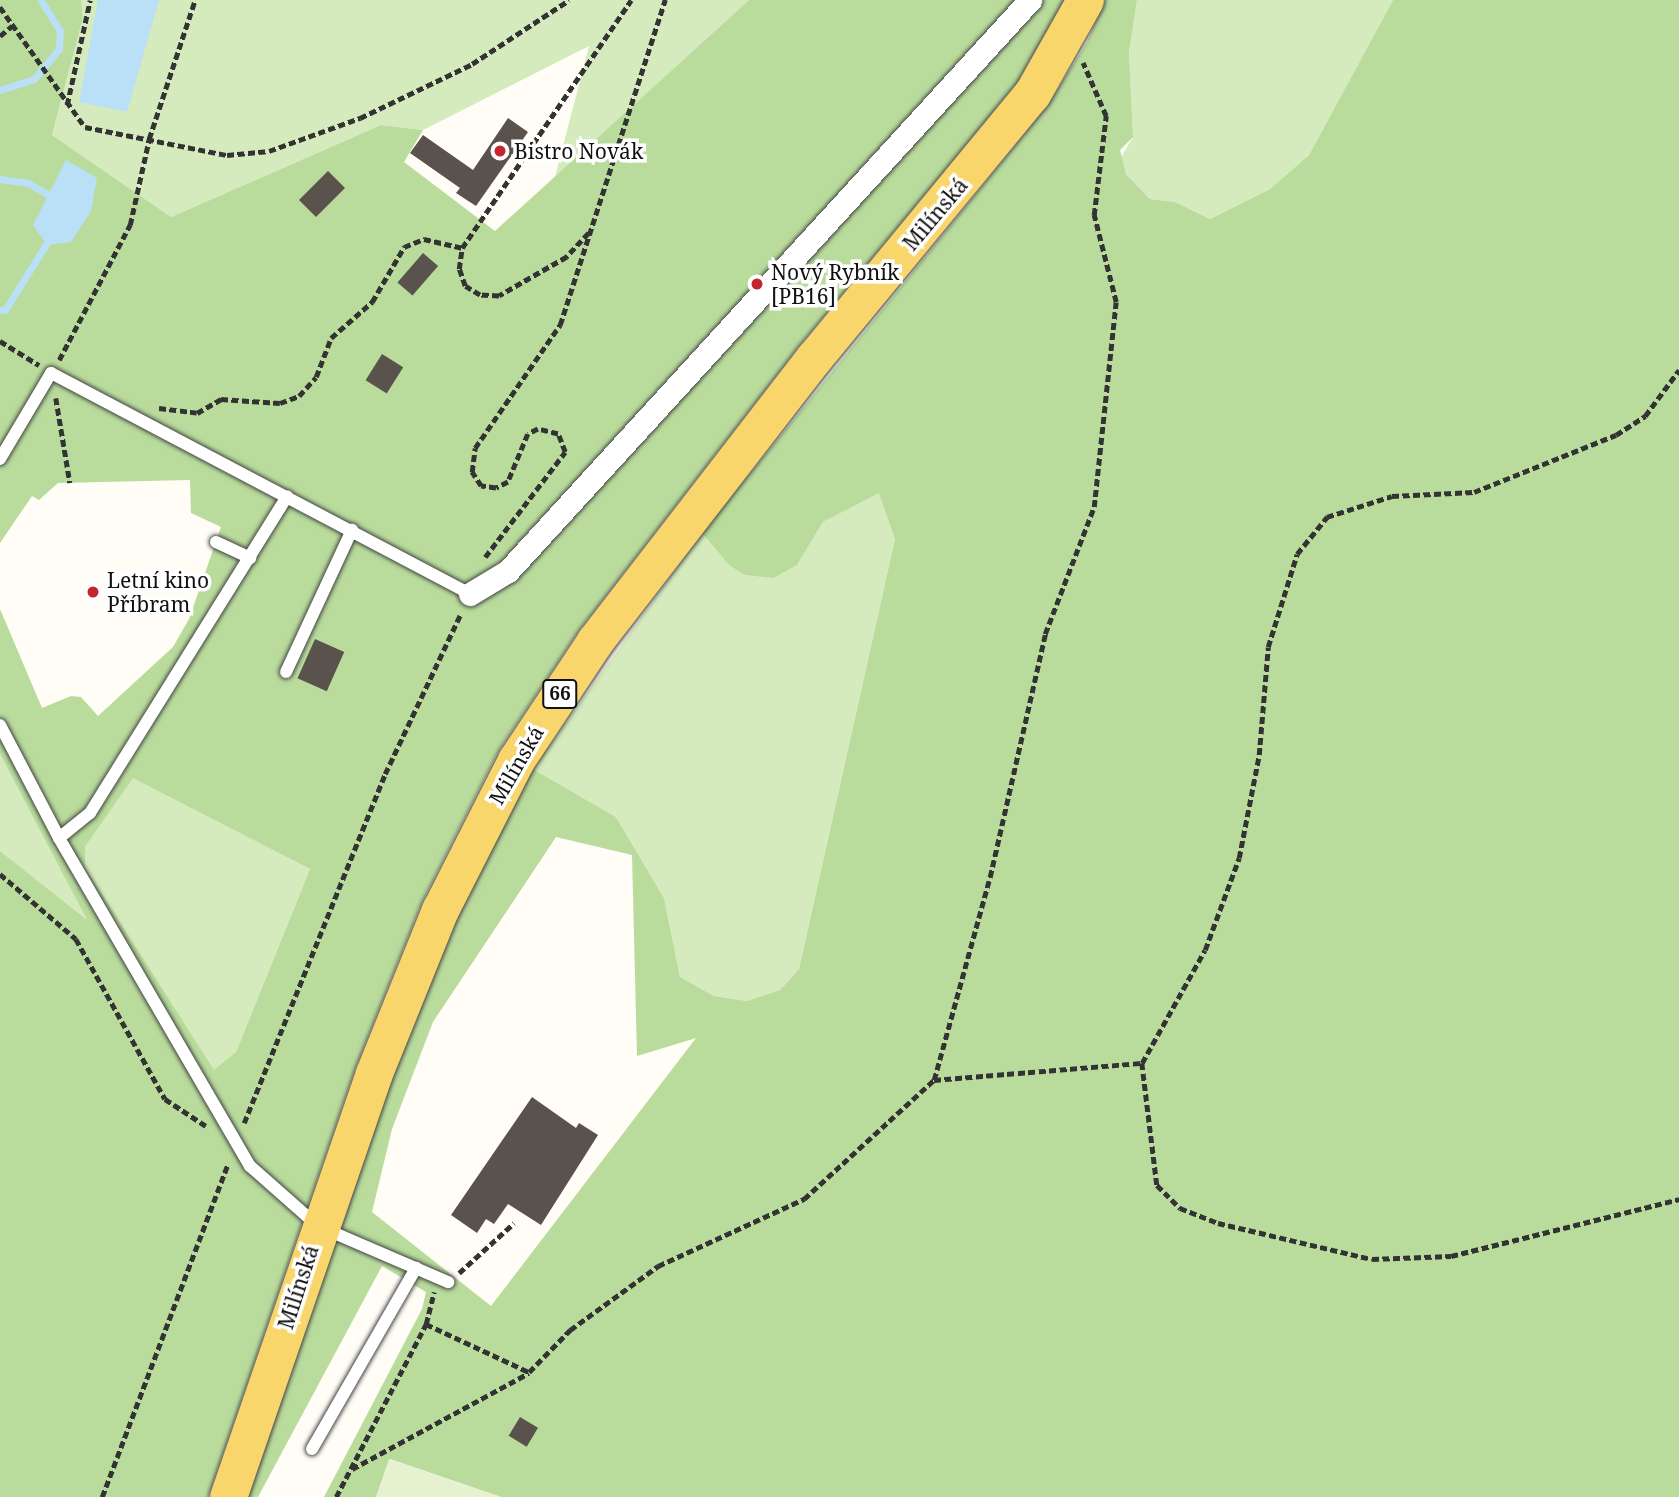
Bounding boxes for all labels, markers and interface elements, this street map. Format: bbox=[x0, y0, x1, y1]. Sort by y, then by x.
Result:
place label: Bistro Novák bbox=[514, 138, 643, 164]
marker: Bistro Novák bbox=[492, 143, 508, 159]
street label: Milínská bbox=[897, 173, 973, 255]
place label: Nový Rybník [PB16] bbox=[771, 259, 899, 309]
marker: Nový Rybník [PB16] bbox=[749, 276, 765, 292]
place label: Letní kino Příbram bbox=[107, 567, 209, 617]
marker: Letní kino Příbram bbox=[85, 584, 101, 600]
road number: 66 bbox=[541, 678, 579, 709]
street label: Milínská bbox=[483, 721, 549, 809]
street label: Milínská bbox=[273, 1242, 323, 1332]

